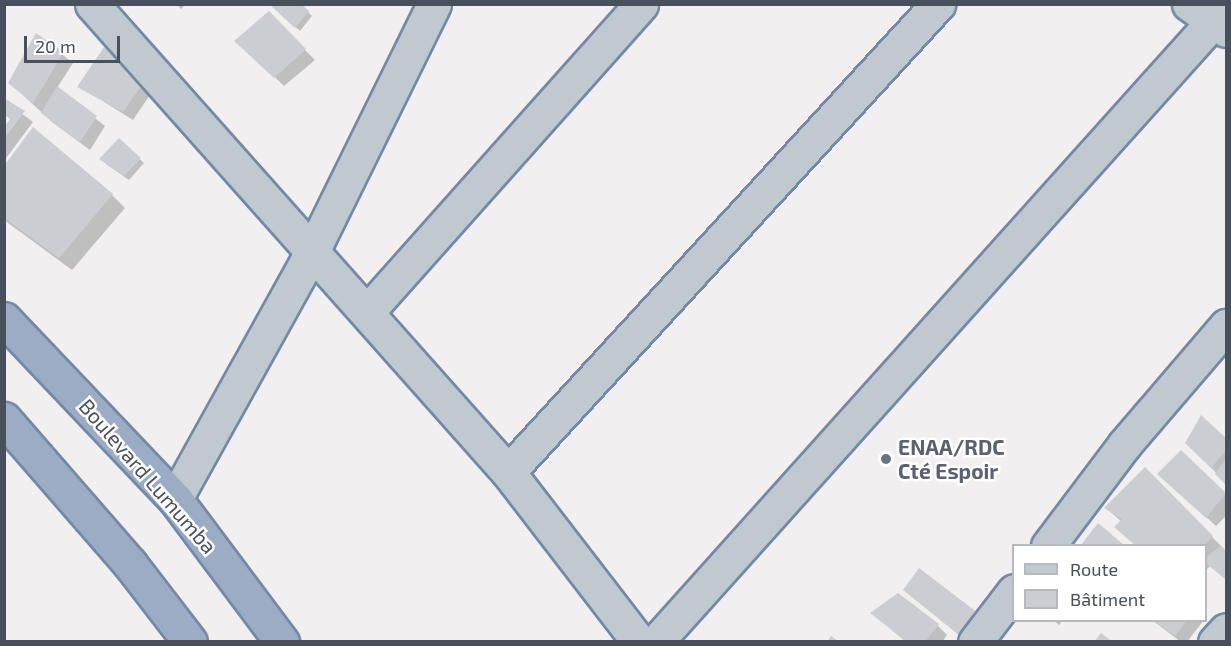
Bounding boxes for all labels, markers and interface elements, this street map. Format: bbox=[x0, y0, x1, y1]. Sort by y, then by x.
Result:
scale bar bbox=[27, 24, 123, 62]
text: 20 m bbox=[35, 35, 76, 57]
street label: Boulevard Lumumba bbox=[74, 393, 222, 559]
place label: ENAA/RDC Cté Espoir bbox=[898, 434, 1005, 484]
marker: ENAA/RDC Cté Espoir bbox=[879, 452, 893, 466]
legend bbox=[1012, 544, 1207, 622]
text: Route bbox=[1070, 558, 1118, 580]
text: Bâtiment bbox=[1070, 588, 1145, 610]

